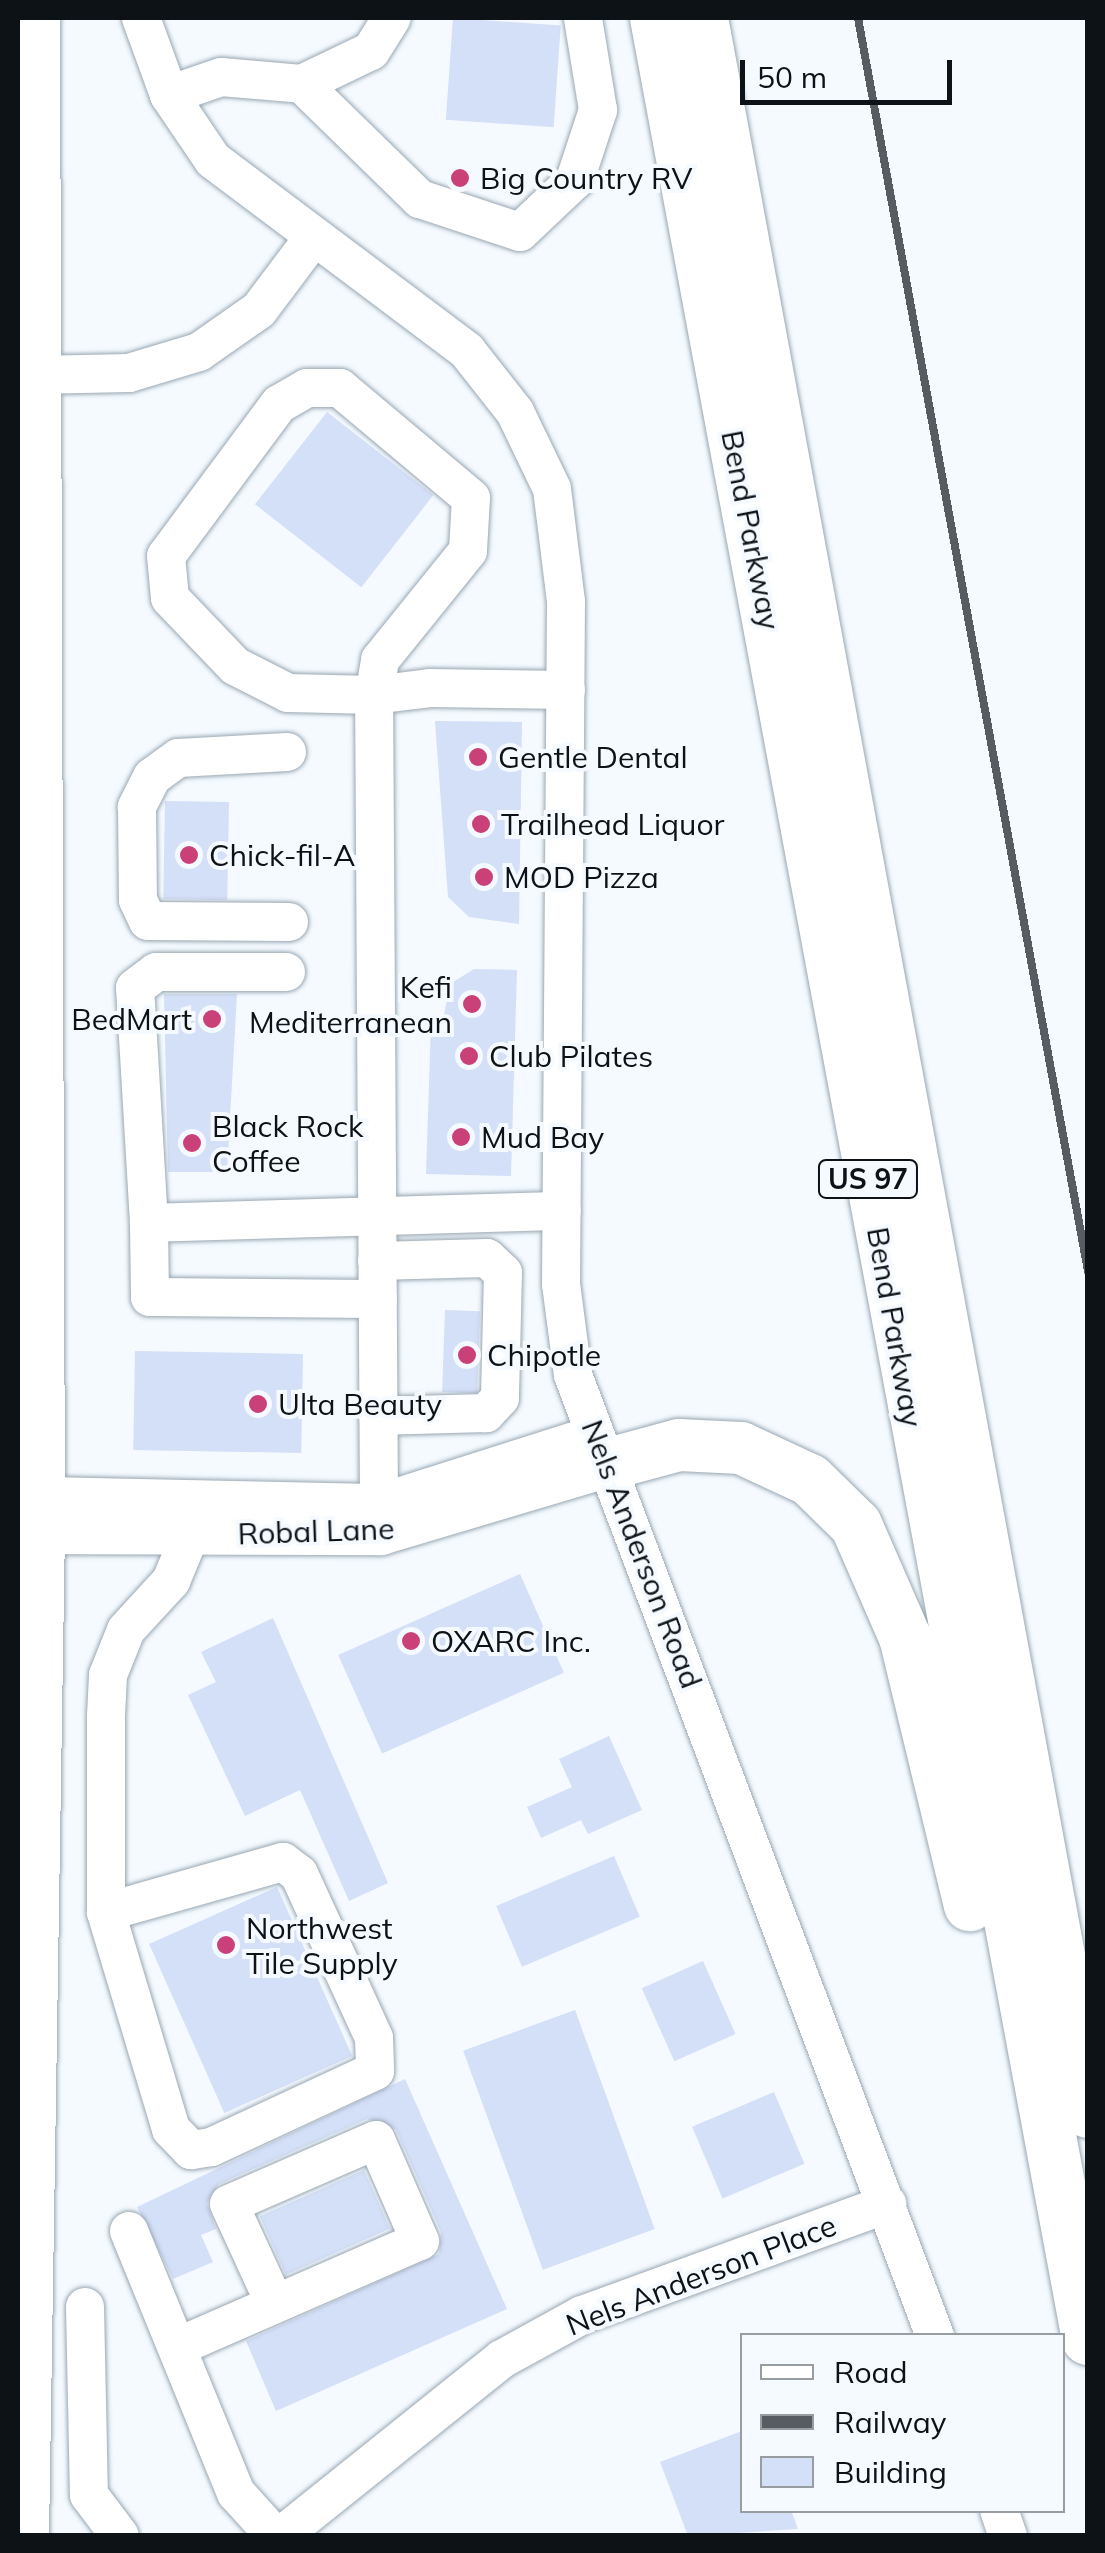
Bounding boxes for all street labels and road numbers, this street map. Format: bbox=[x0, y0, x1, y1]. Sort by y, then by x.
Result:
street label: Bend Parkway bbox=[714, 427, 788, 633]
road number: US 97 bbox=[816, 1156, 920, 1202]
street label: Bend Parkway bbox=[860, 1224, 930, 1430]
street label: Nels Anderson Road bbox=[574, 1415, 710, 1693]
street label: Robal Lane bbox=[237, 1510, 395, 1552]
street label: Nels Anderson Place bbox=[561, 2207, 841, 2343]

